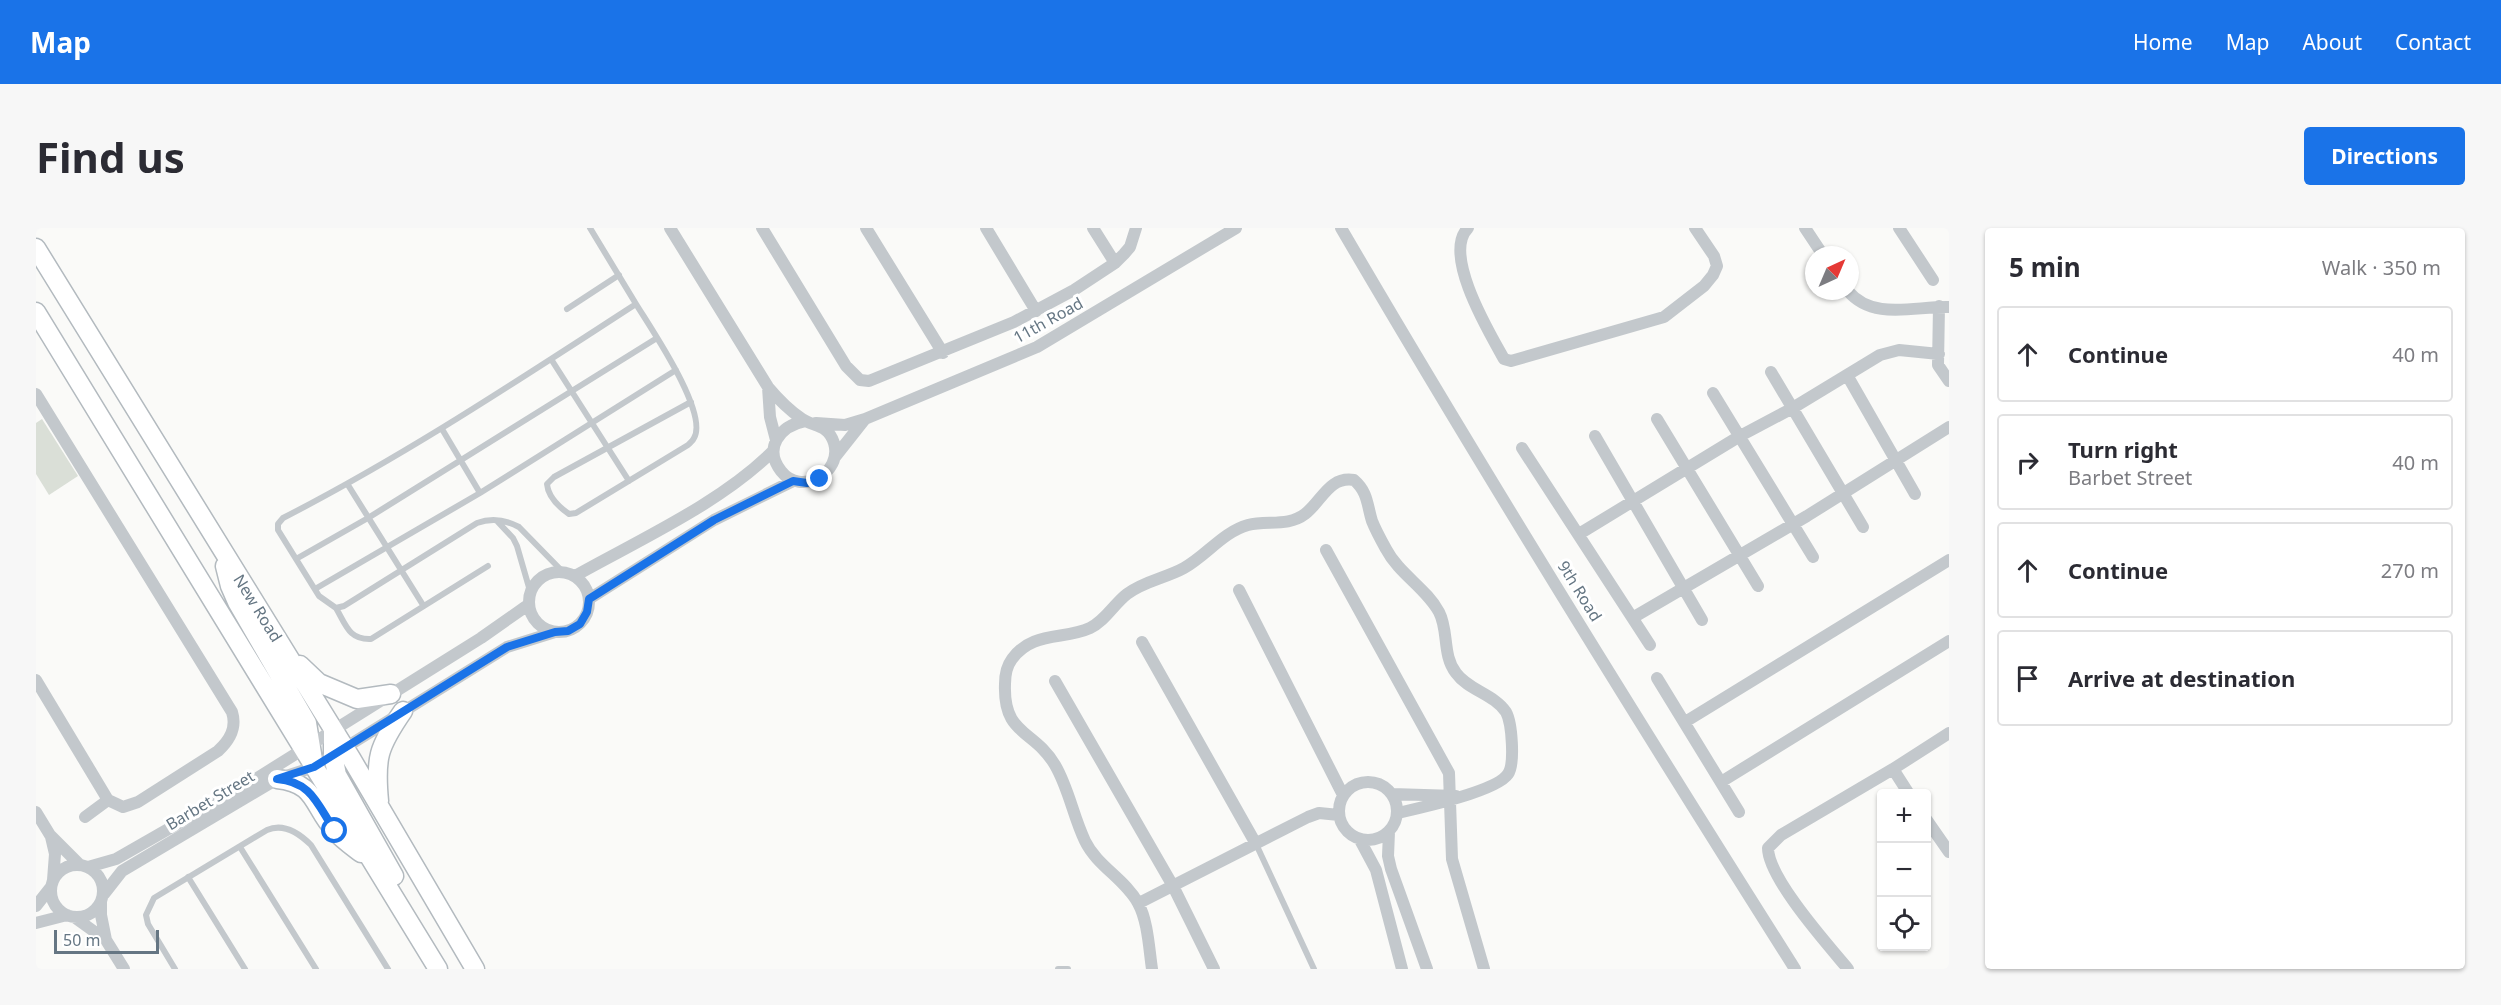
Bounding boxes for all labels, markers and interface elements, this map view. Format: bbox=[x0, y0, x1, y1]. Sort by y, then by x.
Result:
text: Map bbox=[30, 23, 91, 61]
text: Home bbox=[2133, 28, 2193, 56]
text: Map bbox=[2226, 28, 2269, 56]
text: About bbox=[2302, 28, 2362, 56]
text: Contact bbox=[2395, 28, 2471, 56]
button: Directions bbox=[2304, 127, 2465, 185]
text: Find us bbox=[36, 128, 185, 185]
north arrow bbox=[1805, 246, 1859, 300]
text: 5 min bbox=[2009, 249, 2081, 285]
text: Walk · 350 m bbox=[2322, 254, 2441, 281]
street label: 11th Road bbox=[1009, 292, 1087, 348]
icon: ahead bbox=[2011, 338, 2044, 371]
text: Continue bbox=[2068, 339, 2168, 369]
text: 40 m bbox=[2392, 341, 2439, 368]
text: Turn right bbox=[2068, 434, 2178, 464]
icon: right bbox=[2011, 446, 2044, 479]
text: 40 m bbox=[2392, 449, 2439, 476]
text: Barbet Street bbox=[2068, 464, 2192, 491]
route end bbox=[806, 465, 832, 491]
icon: ahead bbox=[2011, 554, 2044, 587]
text: Continue bbox=[2068, 555, 2168, 585]
street label: 9th Road bbox=[1553, 557, 1607, 625]
text: 270 m bbox=[2381, 557, 2439, 584]
street label: New Road bbox=[229, 570, 287, 646]
icon: arrive bbox=[2011, 662, 2044, 695]
text: Arrive at destination bbox=[2068, 663, 2295, 693]
street label: Barbet Street bbox=[162, 765, 258, 835]
map controls bbox=[1877, 789, 1931, 951]
button: + bbox=[1877, 789, 1931, 843]
route start bbox=[321, 817, 347, 843]
button: − bbox=[1877, 843, 1931, 897]
button: locate bbox=[1877, 897, 1931, 951]
scale bar bbox=[54, 927, 159, 954]
text: 50 m bbox=[63, 929, 100, 951]

